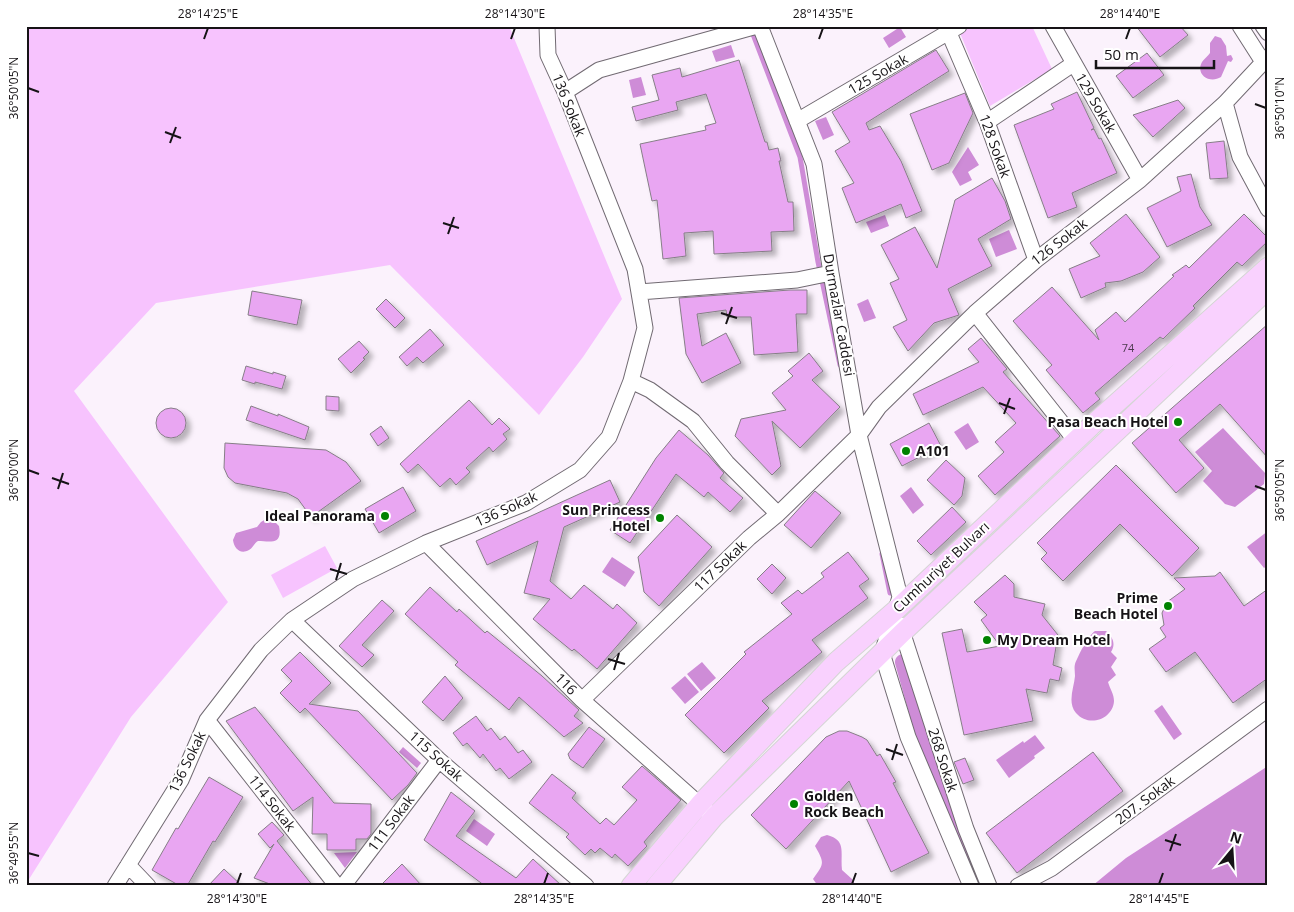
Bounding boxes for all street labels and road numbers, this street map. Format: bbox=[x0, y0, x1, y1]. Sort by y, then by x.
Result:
street label: 125 Sokak bbox=[844, 48, 912, 98]
street label: 129 Sokak bbox=[1072, 69, 1122, 137]
street label: 136 Sokak bbox=[548, 71, 591, 140]
street label: 128 Sokak bbox=[975, 111, 1016, 181]
street label: 126 Sokak bbox=[1027, 213, 1091, 269]
street label: Durmazlar Caddesi bbox=[819, 252, 860, 378]
street label: 136 Sokak bbox=[472, 486, 541, 531]
street label: Cumhuriyet Bulvarı bbox=[888, 517, 993, 616]
street label: 117 Sokak bbox=[689, 535, 751, 595]
street label: 116 bbox=[551, 668, 582, 699]
street label: 268 Sokak bbox=[924, 725, 963, 795]
street label: 115 Sokak bbox=[405, 726, 468, 785]
street label: 136 Sokak bbox=[163, 727, 210, 796]
street label: 114 Sokak bbox=[245, 771, 301, 835]
street label: 207. Sokak bbox=[1111, 771, 1179, 828]
street label: 111 Sokak bbox=[363, 790, 419, 855]

